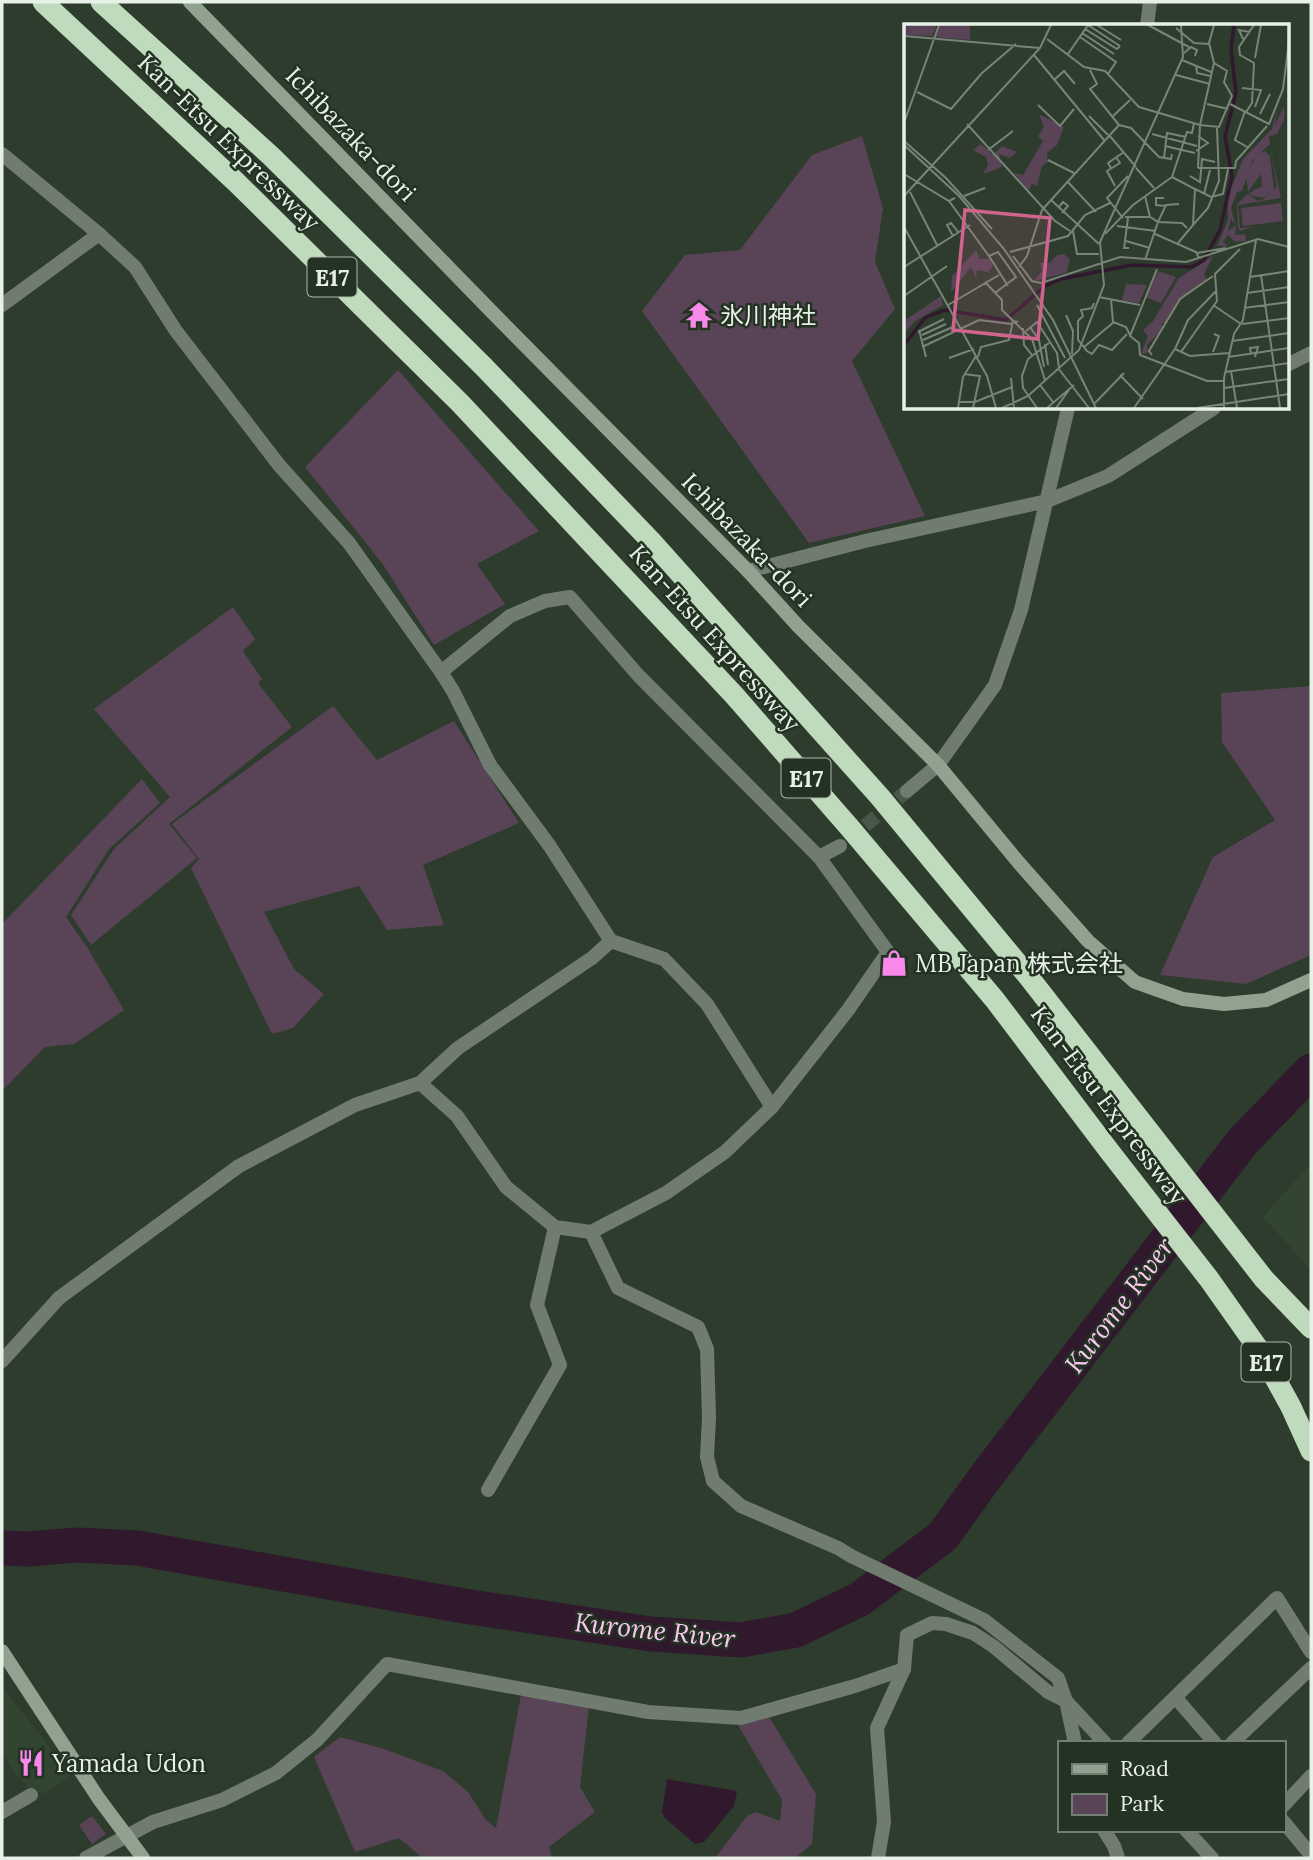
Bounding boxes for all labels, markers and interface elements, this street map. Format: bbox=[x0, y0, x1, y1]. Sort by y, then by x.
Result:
inset map bbox=[904, 24, 1288, 410]
street label: Kan-Etsu Expressway bbox=[131, 47, 327, 237]
street label: Ichibazaka-dori bbox=[279, 60, 423, 208]
road number: E17 bbox=[308, 258, 356, 296]
temple icon: 氷川神社 bbox=[684, 300, 714, 330]
place label: 氷川神社 bbox=[720, 300, 816, 331]
street label: Ichibazaka-dori bbox=[675, 466, 819, 614]
street label: Kan-Etsu Expressway bbox=[623, 538, 808, 738]
road number: E17 bbox=[782, 758, 830, 798]
shop icon: MB Japan 株式会社 bbox=[879, 948, 909, 978]
place label: MB Japan 株式会社 bbox=[915, 948, 1123, 979]
street label: Kan-Etsu Expressway bbox=[1024, 999, 1194, 1211]
water label: Kurome River bbox=[1057, 1230, 1181, 1379]
road number: E17 bbox=[1242, 1343, 1290, 1382]
water label: Kurome River bbox=[573, 1605, 737, 1655]
legend bbox=[1058, 1741, 1285, 1832]
restaurant icon: Yamada Udon bbox=[16, 1748, 46, 1778]
place label: Yamada Udon bbox=[51, 1748, 206, 1779]
text: Road bbox=[1120, 1755, 1169, 1782]
text: Park bbox=[1120, 1790, 1164, 1817]

